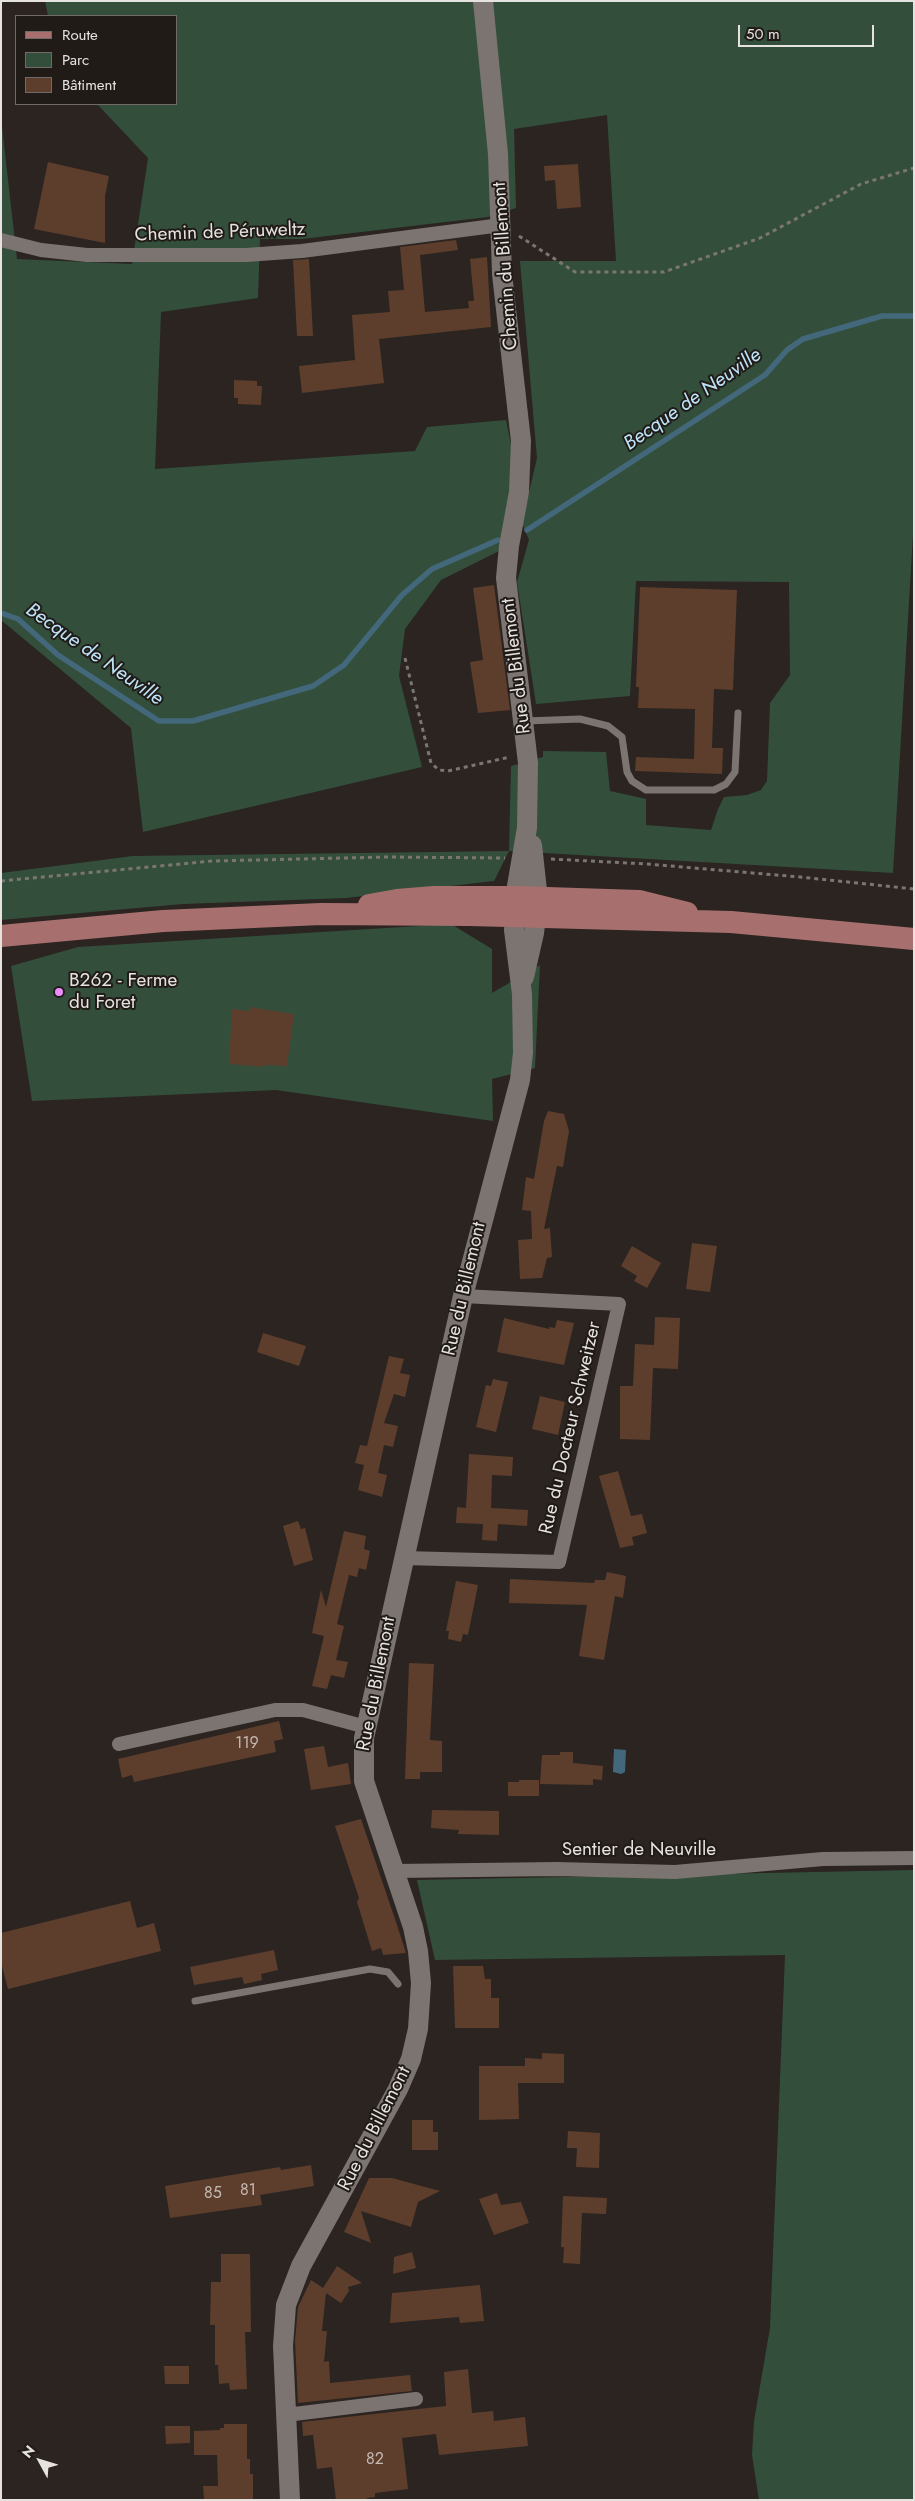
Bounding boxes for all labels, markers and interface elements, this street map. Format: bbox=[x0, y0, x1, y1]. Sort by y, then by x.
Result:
legend bbox=[15, 15, 178, 105]
scale bar bbox=[740, 15, 876, 47]
text: 50 m bbox=[746, 23, 780, 45]
text: Route bbox=[62, 24, 98, 46]
text: Parc bbox=[62, 49, 89, 71]
text: Bâtiment bbox=[62, 74, 116, 96]
street label: Chemin du Billemont bbox=[489, 181, 523, 351]
street label: Chemin de Péruweltz bbox=[134, 219, 306, 247]
water label: Becque de Neuville bbox=[620, 344, 766, 456]
street label: Rue du Billemont bbox=[497, 597, 537, 735]
water label: Becque de Neuville bbox=[21, 599, 167, 711]
place label: B262 - Ferme du Foret bbox=[69, 970, 177, 1014]
marker: B262 - Ferme du Foret bbox=[53, 986, 65, 998]
street label: Rue du Billemont bbox=[439, 1220, 491, 1358]
street label: Rue du Docteur Schweitzer bbox=[535, 1319, 607, 1537]
street label: Rue du Billemont bbox=[353, 1615, 401, 1753]
house number: 119 bbox=[235, 1734, 259, 1754]
street label: Sentier de Neuville bbox=[562, 1839, 716, 1861]
street label: Rue du Billemont bbox=[334, 2063, 416, 2195]
house number: 81 bbox=[240, 2181, 256, 2201]
house number: 85 bbox=[204, 2184, 222, 2204]
north arrow bbox=[15, 2436, 65, 2486]
text: N bbox=[17, 2441, 40, 2462]
house number: 82 bbox=[366, 2450, 384, 2470]

